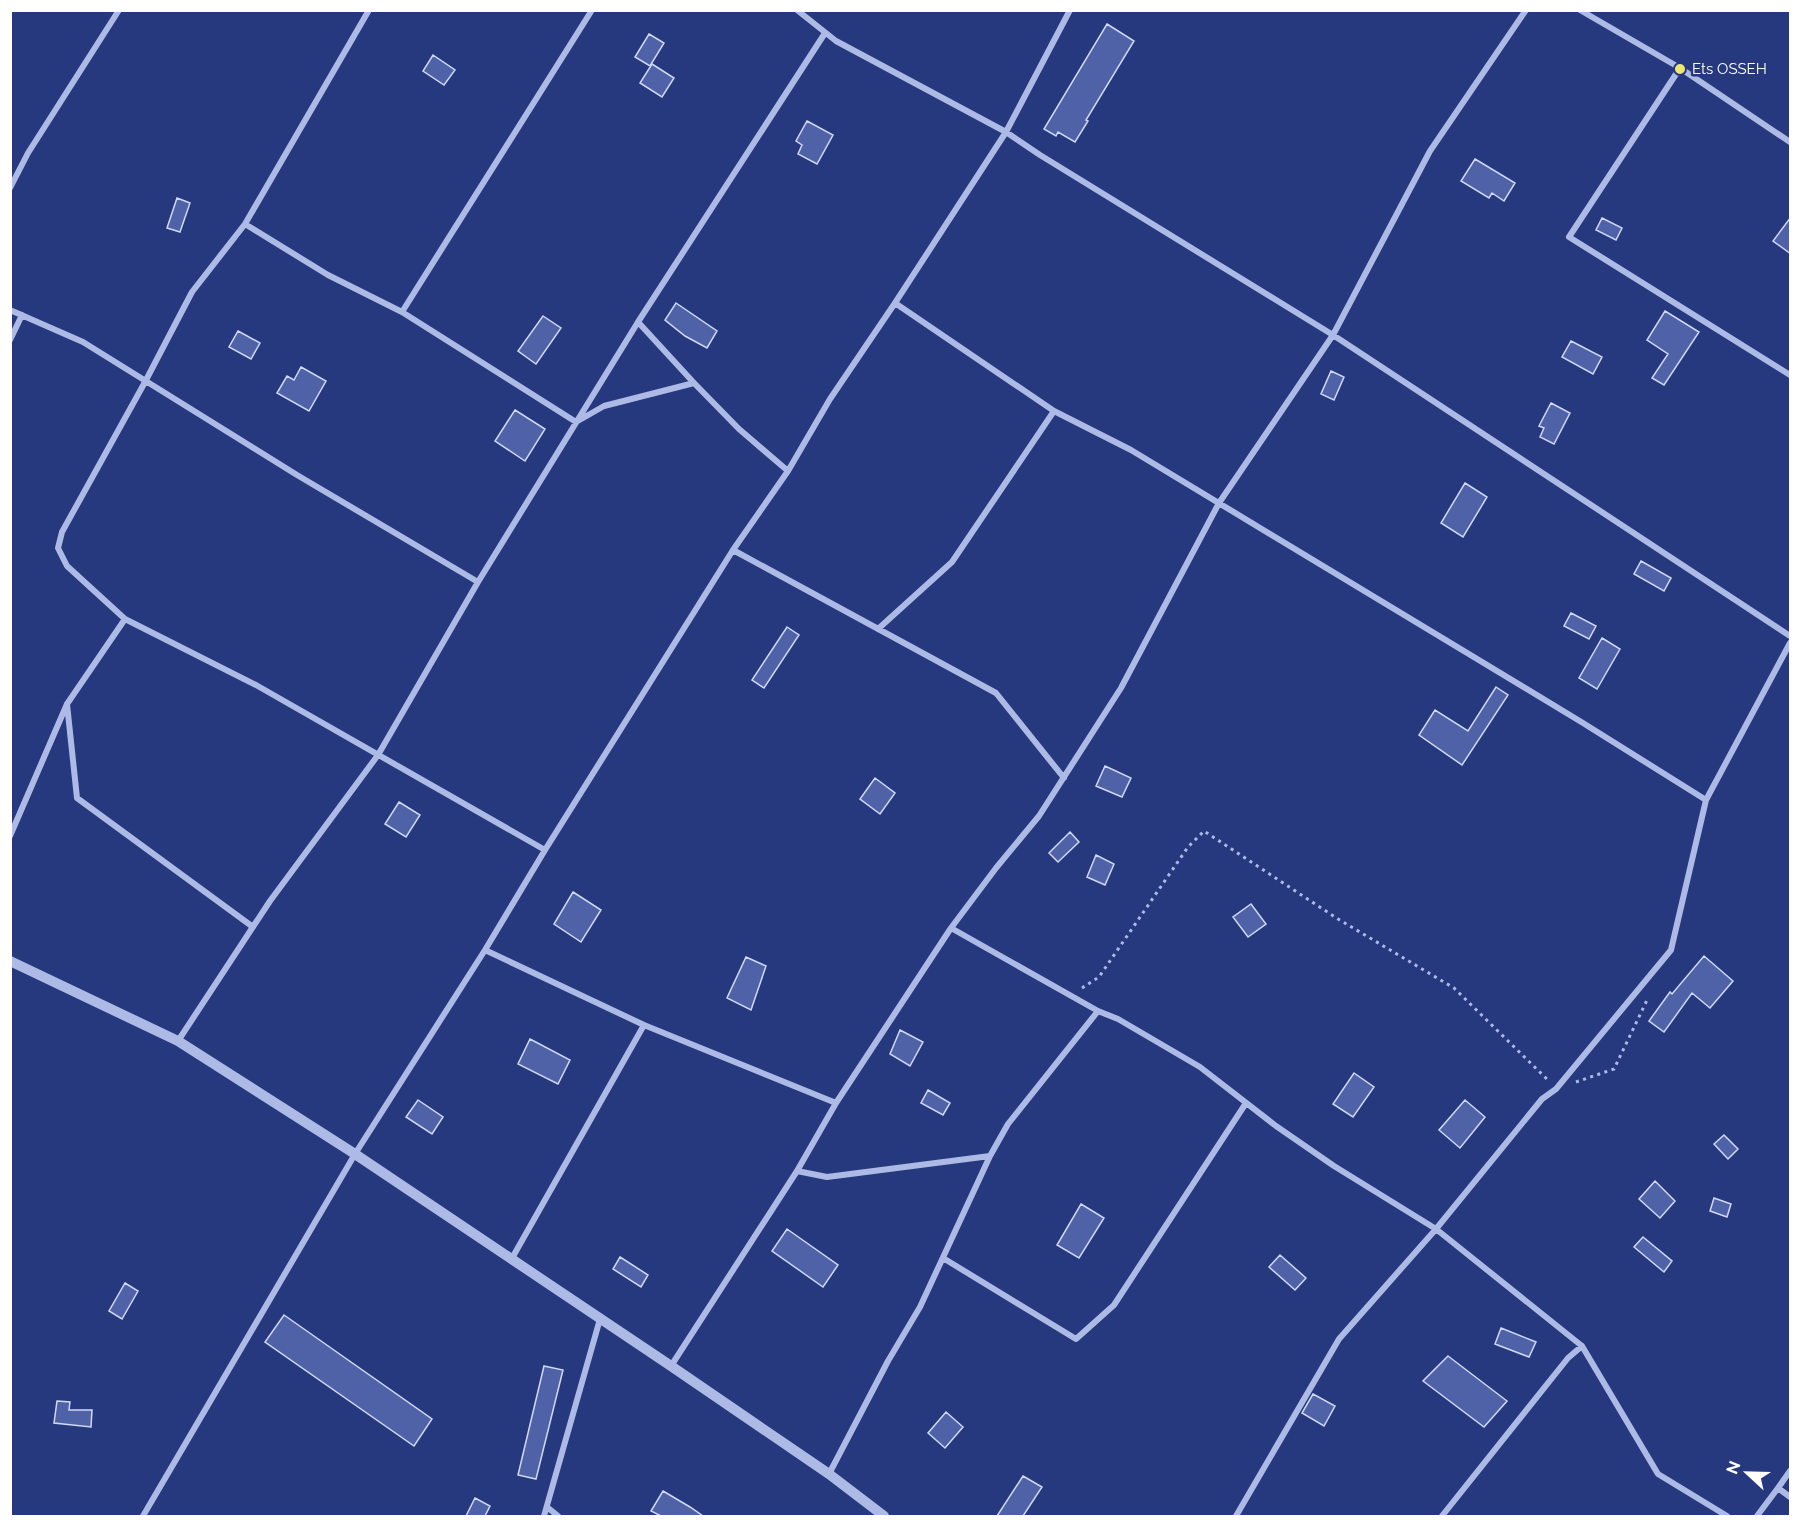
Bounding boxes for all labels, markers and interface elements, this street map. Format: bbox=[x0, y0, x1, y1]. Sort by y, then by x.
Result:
place label: Ets OSSEH bbox=[1692, 60, 1767, 78]
marker: Ets OSSEH bbox=[1673, 62, 1687, 76]
north arrow bbox=[1717, 1443, 1777, 1503]
text: N bbox=[1722, 1458, 1745, 1477]

